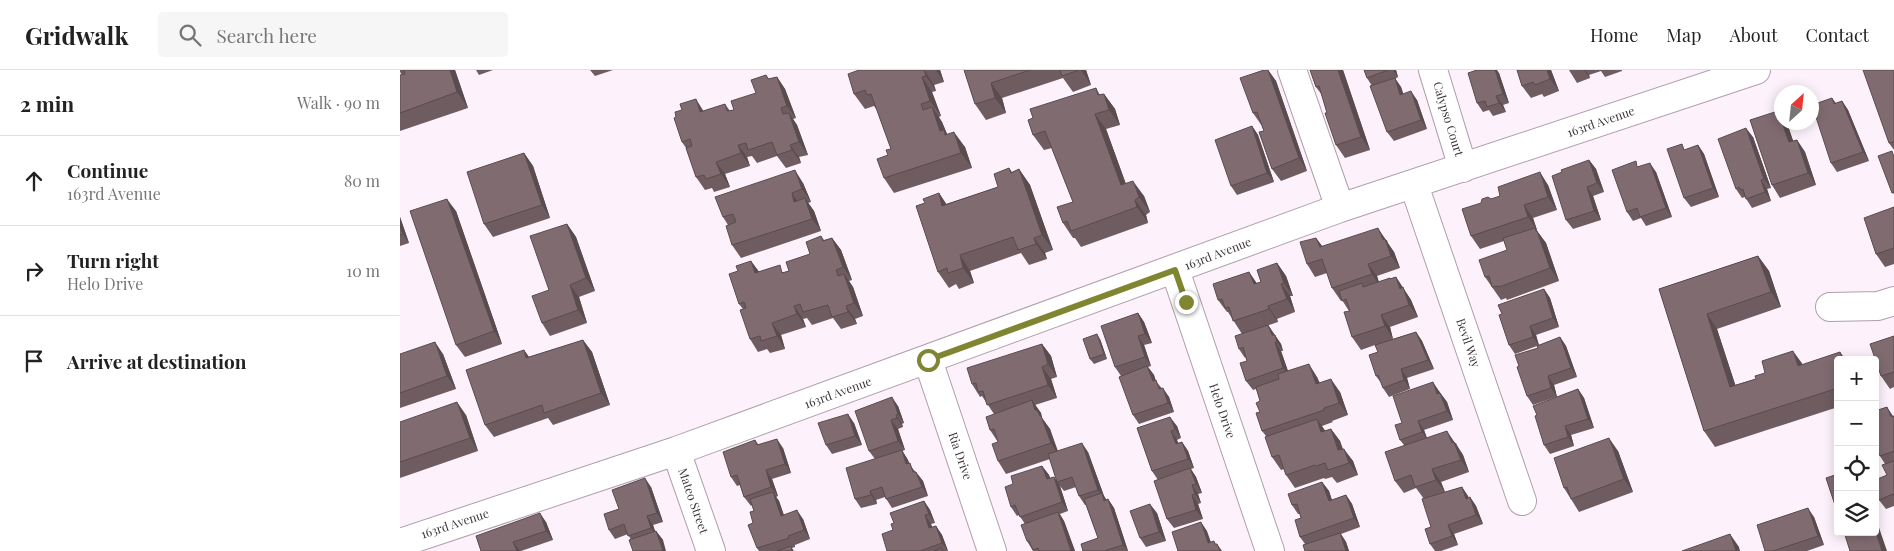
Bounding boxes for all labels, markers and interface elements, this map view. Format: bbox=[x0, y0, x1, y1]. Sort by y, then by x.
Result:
search box bbox=[158, 12, 508, 57]
text: Gridwalk bbox=[25, 19, 128, 51]
icon: search bbox=[176, 21, 204, 49]
text: Search here bbox=[216, 22, 317, 48]
text: Home bbox=[1590, 23, 1638, 47]
text: Map bbox=[1666, 23, 1701, 47]
text: About bbox=[1729, 23, 1778, 47]
text: Contact bbox=[1806, 23, 1869, 47]
street label: Calypso Court bbox=[1430, 80, 1468, 159]
north arrow bbox=[1774, 85, 1819, 130]
text: 2 min bbox=[20, 89, 74, 117]
text: Walk · 90 m bbox=[297, 92, 380, 113]
street label: 163rd Avenue bbox=[1565, 102, 1637, 140]
text: Continue bbox=[67, 157, 148, 183]
icon: ahead bbox=[20, 167, 48, 195]
text: 80 m bbox=[344, 170, 380, 191]
text: 163rd Avenue bbox=[67, 183, 161, 204]
street label: 163rd Avenue bbox=[1182, 233, 1253, 273]
text: Turn right bbox=[67, 247, 159, 273]
icon: right bbox=[20, 257, 48, 285]
text: 10 m bbox=[346, 260, 380, 281]
text: Helo Drive bbox=[67, 273, 143, 294]
route end bbox=[1175, 291, 1198, 314]
street label: Bevil Way bbox=[1453, 316, 1485, 369]
icon: arrive bbox=[20, 347, 48, 375]
text: Arrive at destination bbox=[67, 348, 247, 374]
route start bbox=[917, 349, 940, 372]
map controls bbox=[1834, 356, 1879, 536]
button: + bbox=[1834, 356, 1879, 401]
street label: 163rd Avenue bbox=[802, 373, 873, 412]
street label: Helo Drive bbox=[1206, 381, 1240, 440]
button: − bbox=[1834, 401, 1879, 446]
street label: Ria Drive bbox=[945, 430, 977, 482]
button: locate bbox=[1834, 446, 1879, 491]
street label: Mateo Street bbox=[675, 466, 713, 536]
button: layers bbox=[1834, 491, 1879, 536]
street label: 163rd Avenue bbox=[419, 505, 491, 542]

